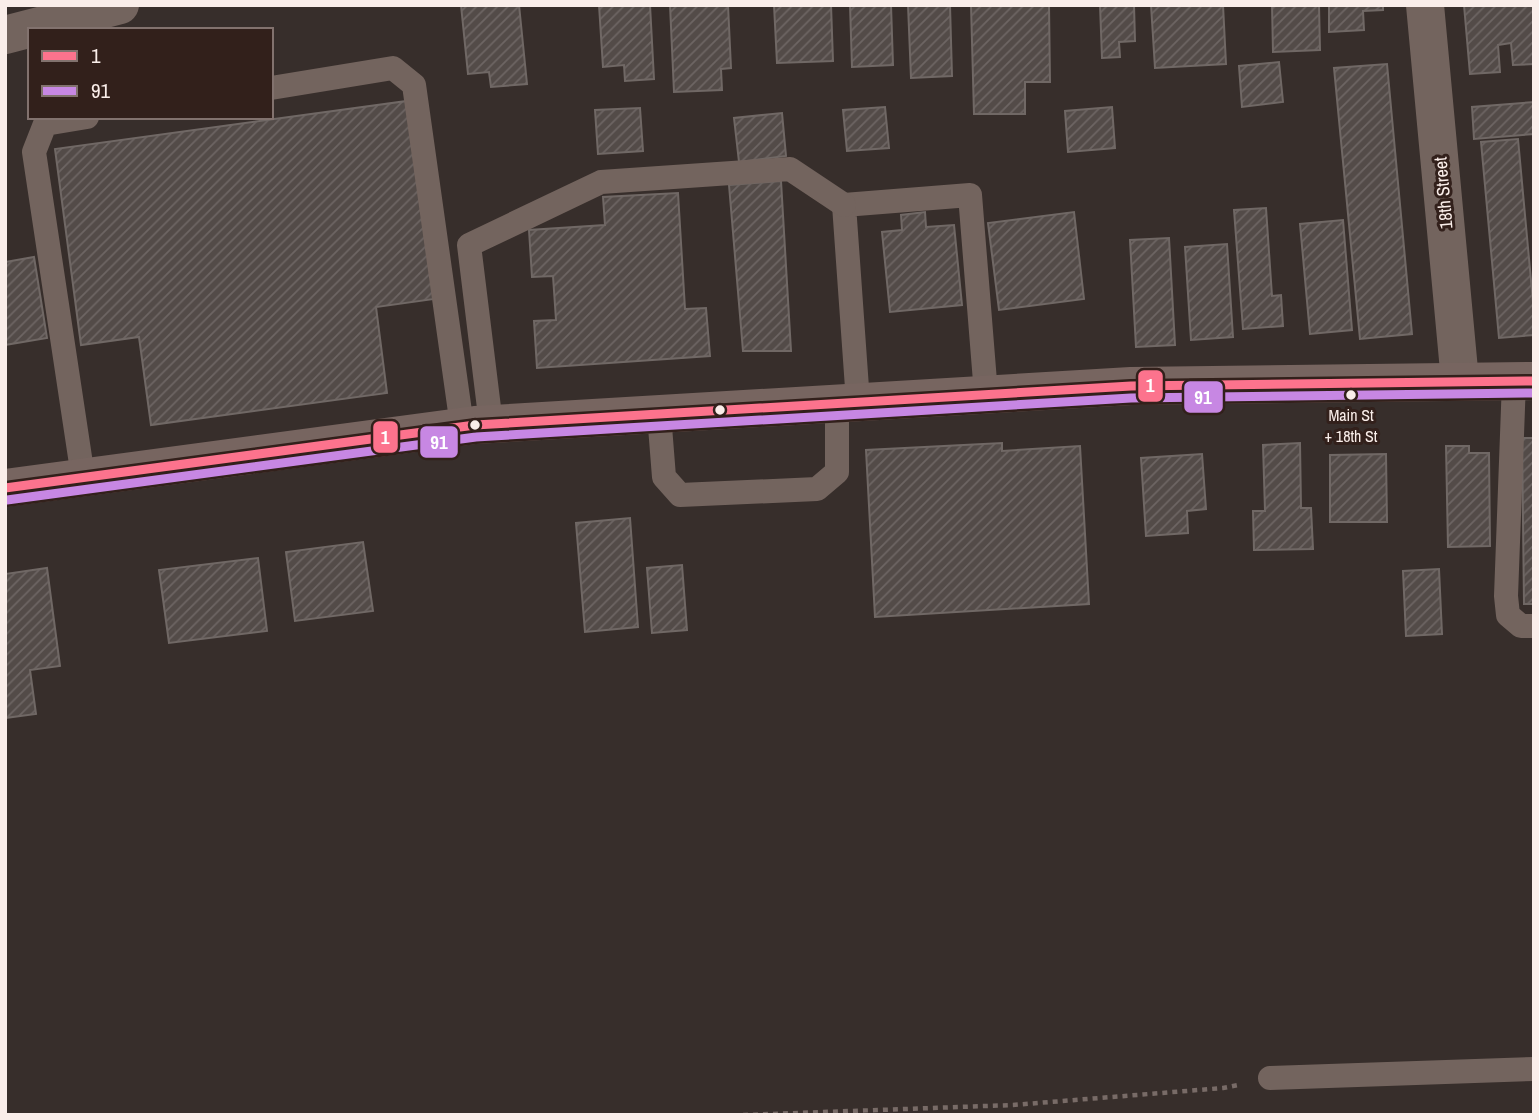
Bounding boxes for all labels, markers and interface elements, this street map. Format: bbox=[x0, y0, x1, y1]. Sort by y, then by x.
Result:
legend bbox=[28, 28, 273, 119]
text: 1 bbox=[91, 41, 101, 70]
text: 91 bbox=[91, 76, 111, 105]
street label: 18th Street bbox=[1427, 156, 1459, 230]
line badge: 1 bbox=[1137, 369, 1164, 403]
text: 1 bbox=[1146, 372, 1155, 398]
line badge: 91 bbox=[1183, 380, 1224, 414]
text: 91 bbox=[1194, 384, 1212, 410]
marker: Main St + 18th St bbox=[1344, 388, 1358, 402]
unlabelled marker bbox=[713, 403, 727, 417]
place label: Main St + 18th St bbox=[1325, 404, 1378, 447]
unlabelled marker bbox=[468, 418, 482, 432]
line badge: 1 bbox=[372, 420, 399, 454]
text: 1 bbox=[381, 424, 390, 450]
line badge: 91 bbox=[419, 425, 459, 459]
text: 91 bbox=[430, 429, 448, 455]

